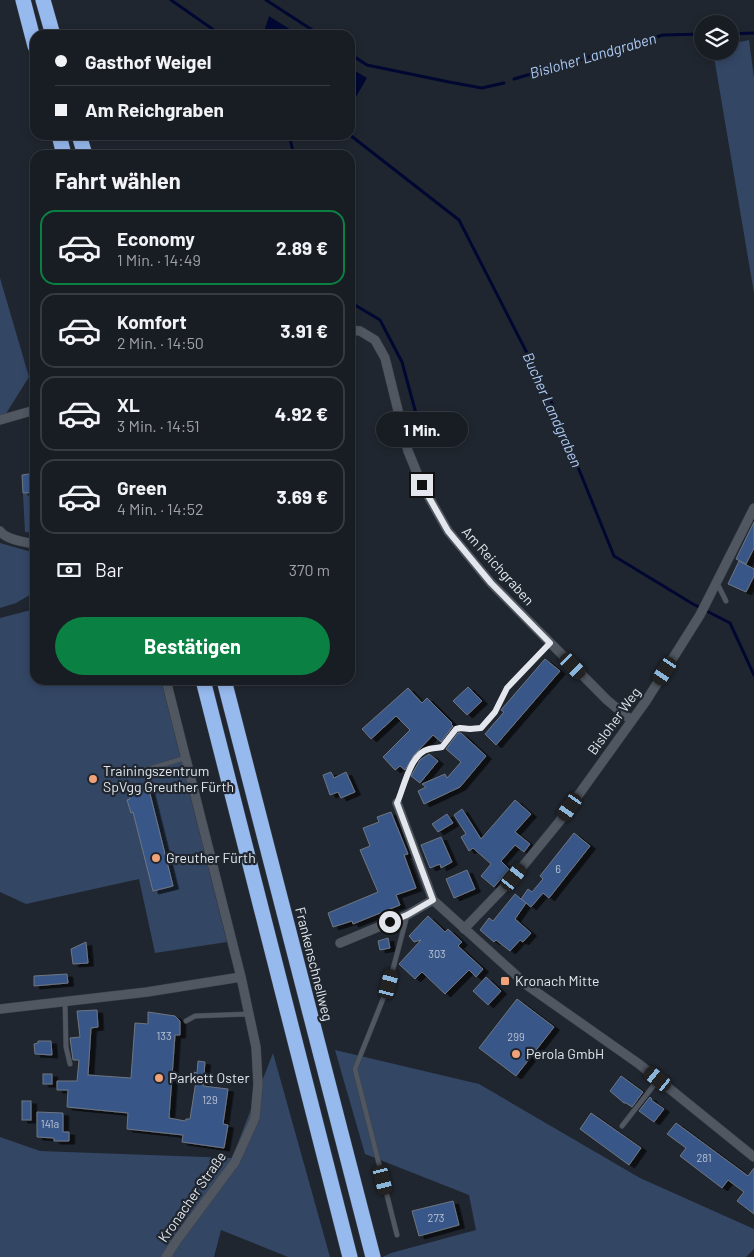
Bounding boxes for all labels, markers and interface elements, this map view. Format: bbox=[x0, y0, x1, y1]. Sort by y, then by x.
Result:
map controls bbox=[694, 15, 739, 60]
button: layers bbox=[694, 15, 739, 60]
water label: Bisloher Landgraben bbox=[527, 28, 658, 82]
text: Gasthof Weigel bbox=[85, 50, 211, 73]
text: Am Reichgraben bbox=[85, 98, 224, 121]
text: Fahrt wählen bbox=[55, 167, 181, 193]
icon: car bbox=[57, 225, 102, 270]
text: Economy bbox=[117, 227, 195, 250]
text: 2.89 € bbox=[276, 236, 328, 259]
text: 1 Min. · 14:49 bbox=[117, 250, 201, 269]
icon: car bbox=[57, 308, 102, 353]
text: Komfort bbox=[117, 310, 187, 333]
text: 3.91 € bbox=[280, 319, 328, 342]
text: 2 Min. · 14:50 bbox=[117, 333, 204, 352]
water label: Bucher Landgraben bbox=[519, 349, 586, 470]
icon: car bbox=[57, 391, 102, 436]
text: XL bbox=[117, 393, 140, 416]
text: 4.92 € bbox=[275, 402, 328, 425]
callout: 1 Min. bbox=[376, 412, 468, 448]
text: 3 Min. · 14:51 bbox=[117, 416, 200, 435]
text: 1 Min. bbox=[403, 420, 441, 439]
icon: car bbox=[57, 474, 102, 519]
route end bbox=[411, 474, 433, 496]
text: Green bbox=[117, 476, 167, 499]
text: 3.69 € bbox=[276, 485, 328, 508]
text: 4 Min. · 14:52 bbox=[117, 499, 204, 518]
street label: Am Reichgraben bbox=[459, 523, 538, 608]
icon: cash bbox=[55, 556, 83, 584]
text: Bar bbox=[95, 558, 123, 581]
text: 370 m bbox=[289, 560, 330, 579]
button: Bestätigen bbox=[55, 617, 330, 675]
car bbox=[557, 650, 588, 682]
car bbox=[650, 654, 679, 688]
street label: Bisloher Weg bbox=[583, 684, 644, 758]
place label: Trainingszentrum SpVgg Greuther Fürth bbox=[103, 762, 234, 795]
marker: Trainingszentrum SpVgg Greuther Fürth bbox=[87, 773, 99, 785]
car bbox=[555, 790, 584, 824]
place label: Greuther Fürth bbox=[166, 849, 256, 866]
marker: Greuther Fürth bbox=[150, 852, 162, 864]
car bbox=[498, 861, 529, 893]
house number: 6 bbox=[555, 862, 561, 875]
street label: Frankenschnellweg bbox=[292, 905, 337, 1023]
route start bbox=[379, 911, 401, 933]
house number: 303 bbox=[428, 947, 446, 960]
car bbox=[377, 968, 400, 1000]
place label: Kronach Mitte bbox=[515, 972, 600, 989]
marker: Kronach Mitte bbox=[499, 975, 511, 987]
house number: 133 bbox=[156, 1029, 172, 1042]
house number: 299 bbox=[507, 1030, 525, 1043]
place label: Perola GmbH bbox=[526, 1045, 604, 1062]
marker: Perola GmbH bbox=[510, 1048, 522, 1060]
car bbox=[641, 1064, 674, 1094]
place label: Parkett Oster bbox=[169, 1069, 249, 1086]
marker: Parkett Oster bbox=[153, 1072, 165, 1084]
house number: 129 bbox=[202, 1093, 218, 1106]
house number: 141a bbox=[41, 1117, 59, 1130]
street label: Kronacher Straße bbox=[154, 1148, 229, 1245]
house number: 281 bbox=[696, 1151, 712, 1164]
car bbox=[372, 1164, 393, 1196]
house number: 273 bbox=[428, 1211, 444, 1224]

